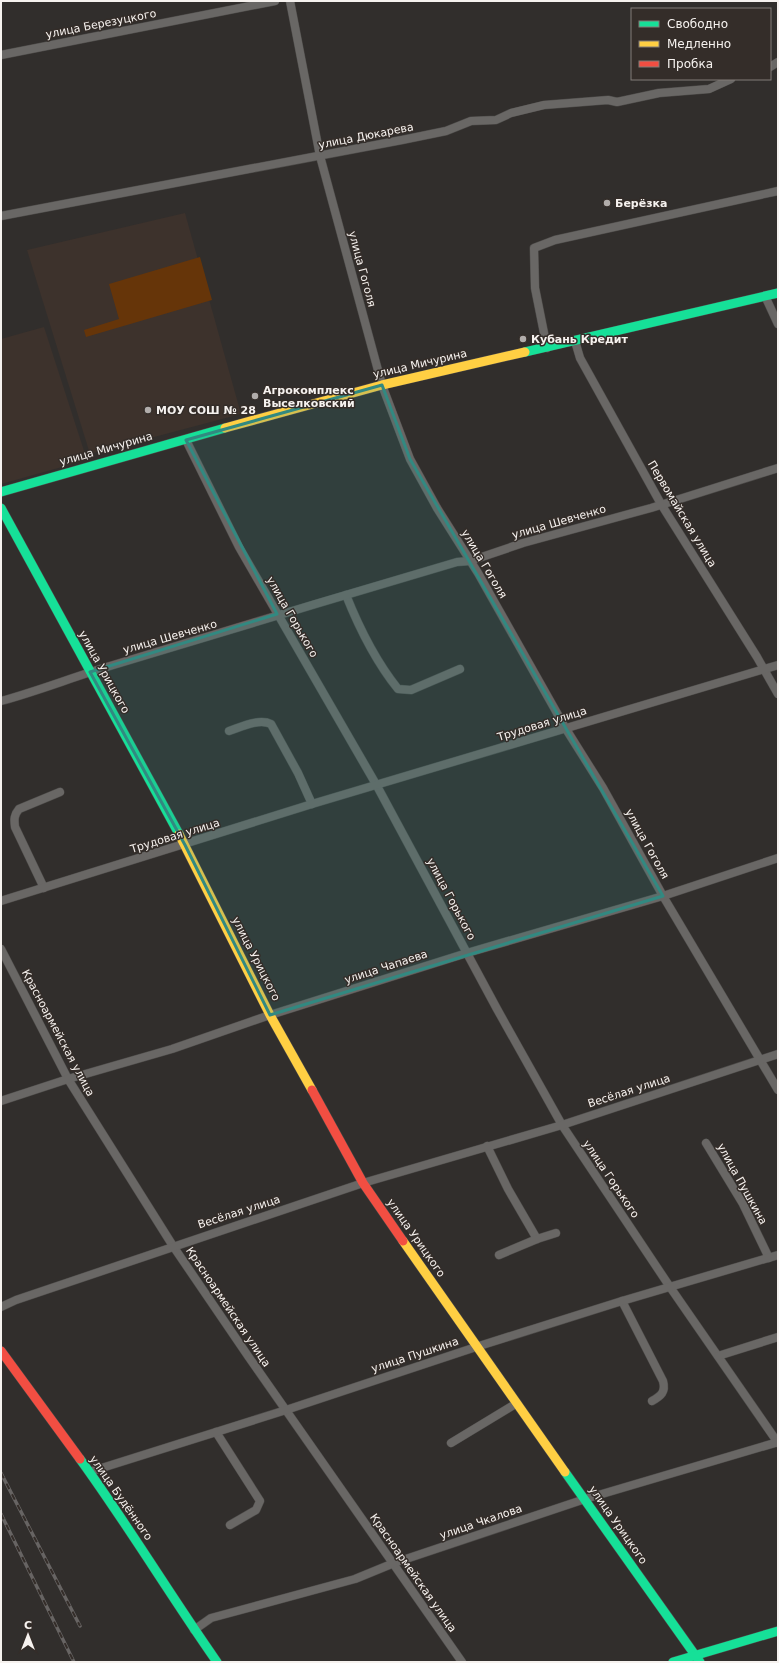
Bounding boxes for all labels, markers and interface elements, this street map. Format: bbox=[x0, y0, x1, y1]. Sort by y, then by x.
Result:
street label: улица Березуцкого bbox=[45, 7, 158, 41]
legend bbox=[631, 8, 771, 80]
text: Свободно bbox=[667, 17, 728, 31]
text: Медленно bbox=[667, 37, 731, 51]
text: Пробка bbox=[667, 57, 713, 71]
street label: улица Дюкарева bbox=[317, 120, 415, 152]
place label: Берёзка bbox=[615, 197, 667, 210]
marker: Берёзка bbox=[602, 198, 612, 208]
street label: улица Гоголя bbox=[346, 230, 378, 308]
place label: Кубань Кредит bbox=[531, 333, 629, 346]
marker: Кубань Кредит bbox=[518, 334, 528, 344]
street label: улица Мичурина bbox=[372, 347, 468, 381]
place label: Агрокомплекс Выселковский bbox=[263, 384, 355, 410]
marker: Агрокомплекс Выселковский bbox=[250, 391, 260, 401]
place label: МОУ СОШ № 28 bbox=[156, 404, 256, 417]
marker: МОУ СОШ № 28 bbox=[143, 405, 153, 415]
street label: улица Мичурина bbox=[58, 430, 154, 468]
street label: Первомайская улица bbox=[645, 458, 719, 570]
street label: улица Шевченко bbox=[510, 502, 608, 542]
street label: улица Гоголя bbox=[458, 527, 510, 601]
street label: улица Горького bbox=[264, 574, 321, 660]
street label: улица Шевченко bbox=[121, 617, 219, 657]
street label: улица Урицкого bbox=[76, 628, 132, 716]
street label: Трудовая улица bbox=[495, 704, 588, 744]
street label: улица Гоголя bbox=[622, 807, 672, 881]
street label: Трудовая улица bbox=[128, 816, 221, 856]
street label: улица Горького bbox=[424, 856, 478, 943]
street label: улица Урицкого bbox=[229, 915, 283, 1003]
street label: улица Чапаева bbox=[343, 947, 429, 987]
street label: Красноармейская улица bbox=[19, 967, 97, 1099]
street label: Весёлая улица bbox=[586, 1072, 672, 1110]
street label: улица Горького bbox=[580, 1138, 642, 1221]
street label: улица Пушкина bbox=[714, 1141, 770, 1227]
street label: Весёлая улица bbox=[196, 1193, 282, 1231]
street label: улица Урицкого bbox=[384, 1196, 448, 1280]
street label: Красноармейская улица bbox=[183, 1245, 273, 1369]
street label: улица Пушкина bbox=[370, 1335, 460, 1375]
street label: улица Будённого bbox=[87, 1453, 155, 1543]
street label: улица Урицкого bbox=[586, 1483, 650, 1567]
street label: улица Чкалова bbox=[438, 1502, 524, 1542]
street label: Красноармейская улица bbox=[367, 1511, 459, 1635]
north arrow bbox=[8, 1615, 48, 1655]
text: С bbox=[24, 1619, 32, 1632]

